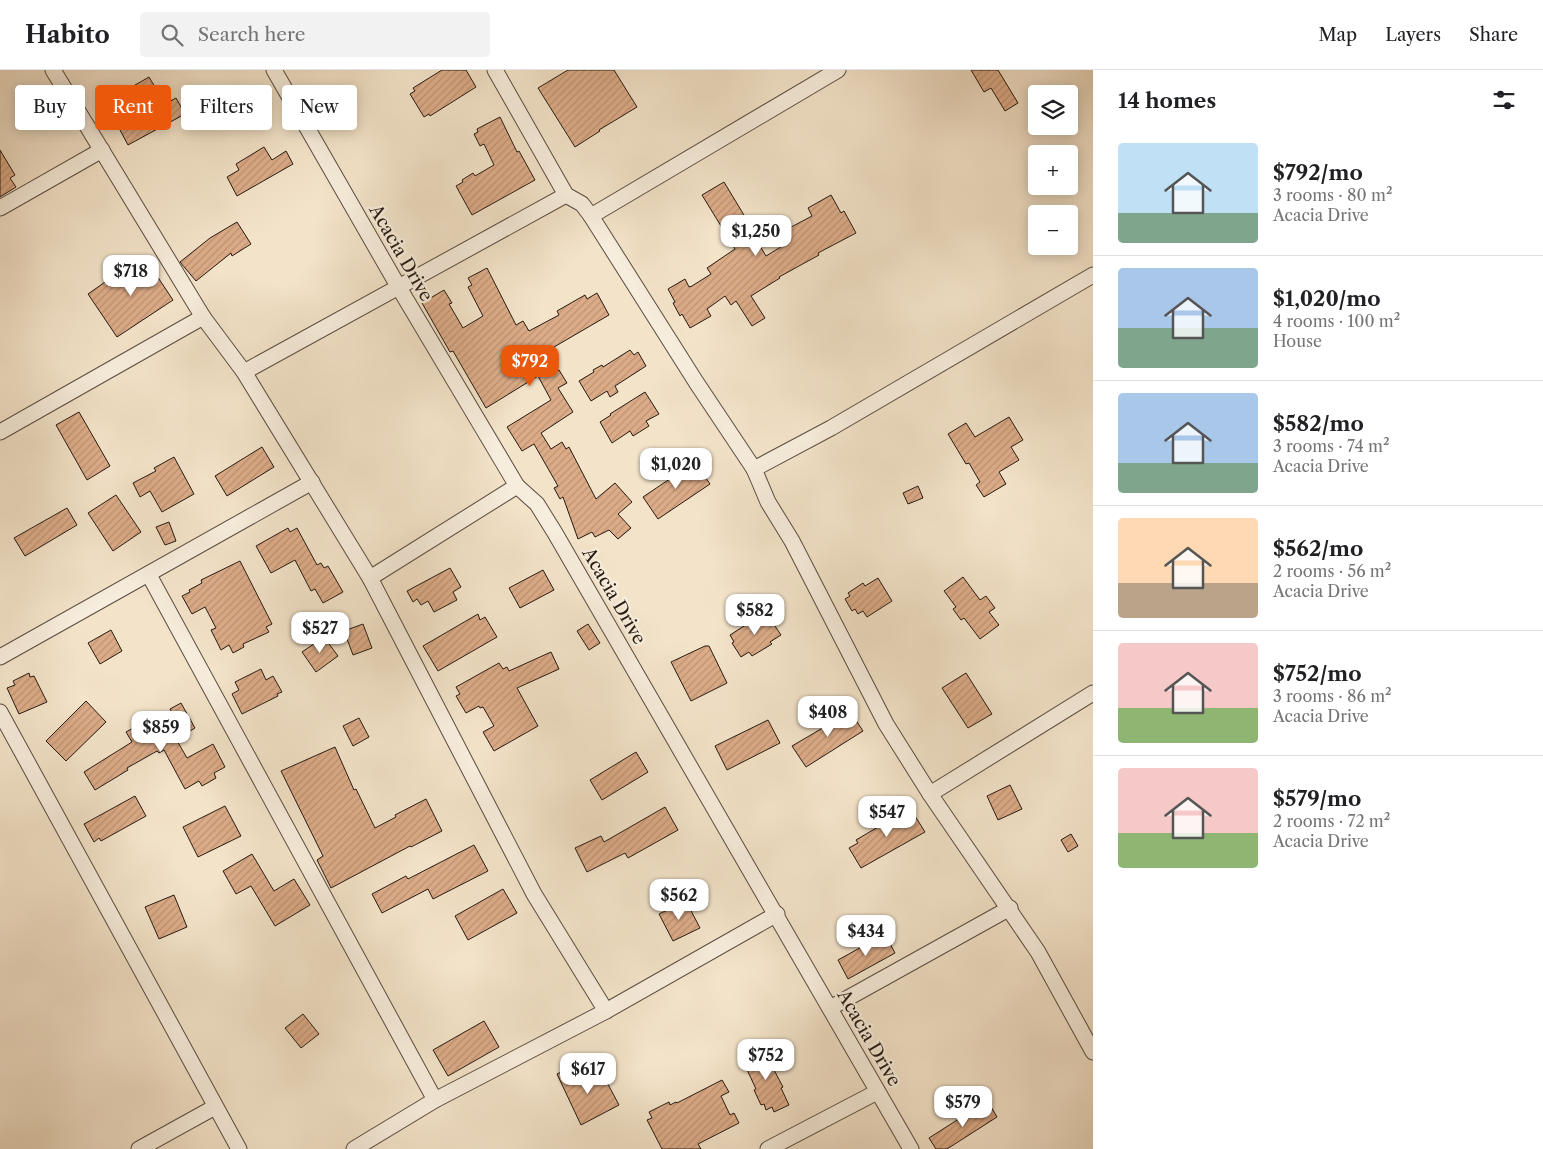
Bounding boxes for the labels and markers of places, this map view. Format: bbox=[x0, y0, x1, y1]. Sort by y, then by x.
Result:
pin: $1,250 bbox=[715, 214, 797, 257]
pin: $718 bbox=[101, 254, 161, 297]
pin: $792 bbox=[500, 344, 560, 387]
pin: $1,020 bbox=[635, 448, 717, 490]
pin: $582 bbox=[725, 594, 785, 636]
pin: $527 bbox=[290, 612, 350, 654]
pin: $408 bbox=[798, 696, 858, 738]
pin: $859 bbox=[131, 710, 191, 753]
pin: $547 bbox=[857, 796, 917, 838]
pin: $562 bbox=[649, 878, 709, 921]
pin: $434 bbox=[836, 914, 896, 957]
pin: $752 bbox=[736, 1038, 796, 1081]
pin: $617 bbox=[558, 1052, 618, 1095]
pin: $579 bbox=[933, 1086, 993, 1128]

